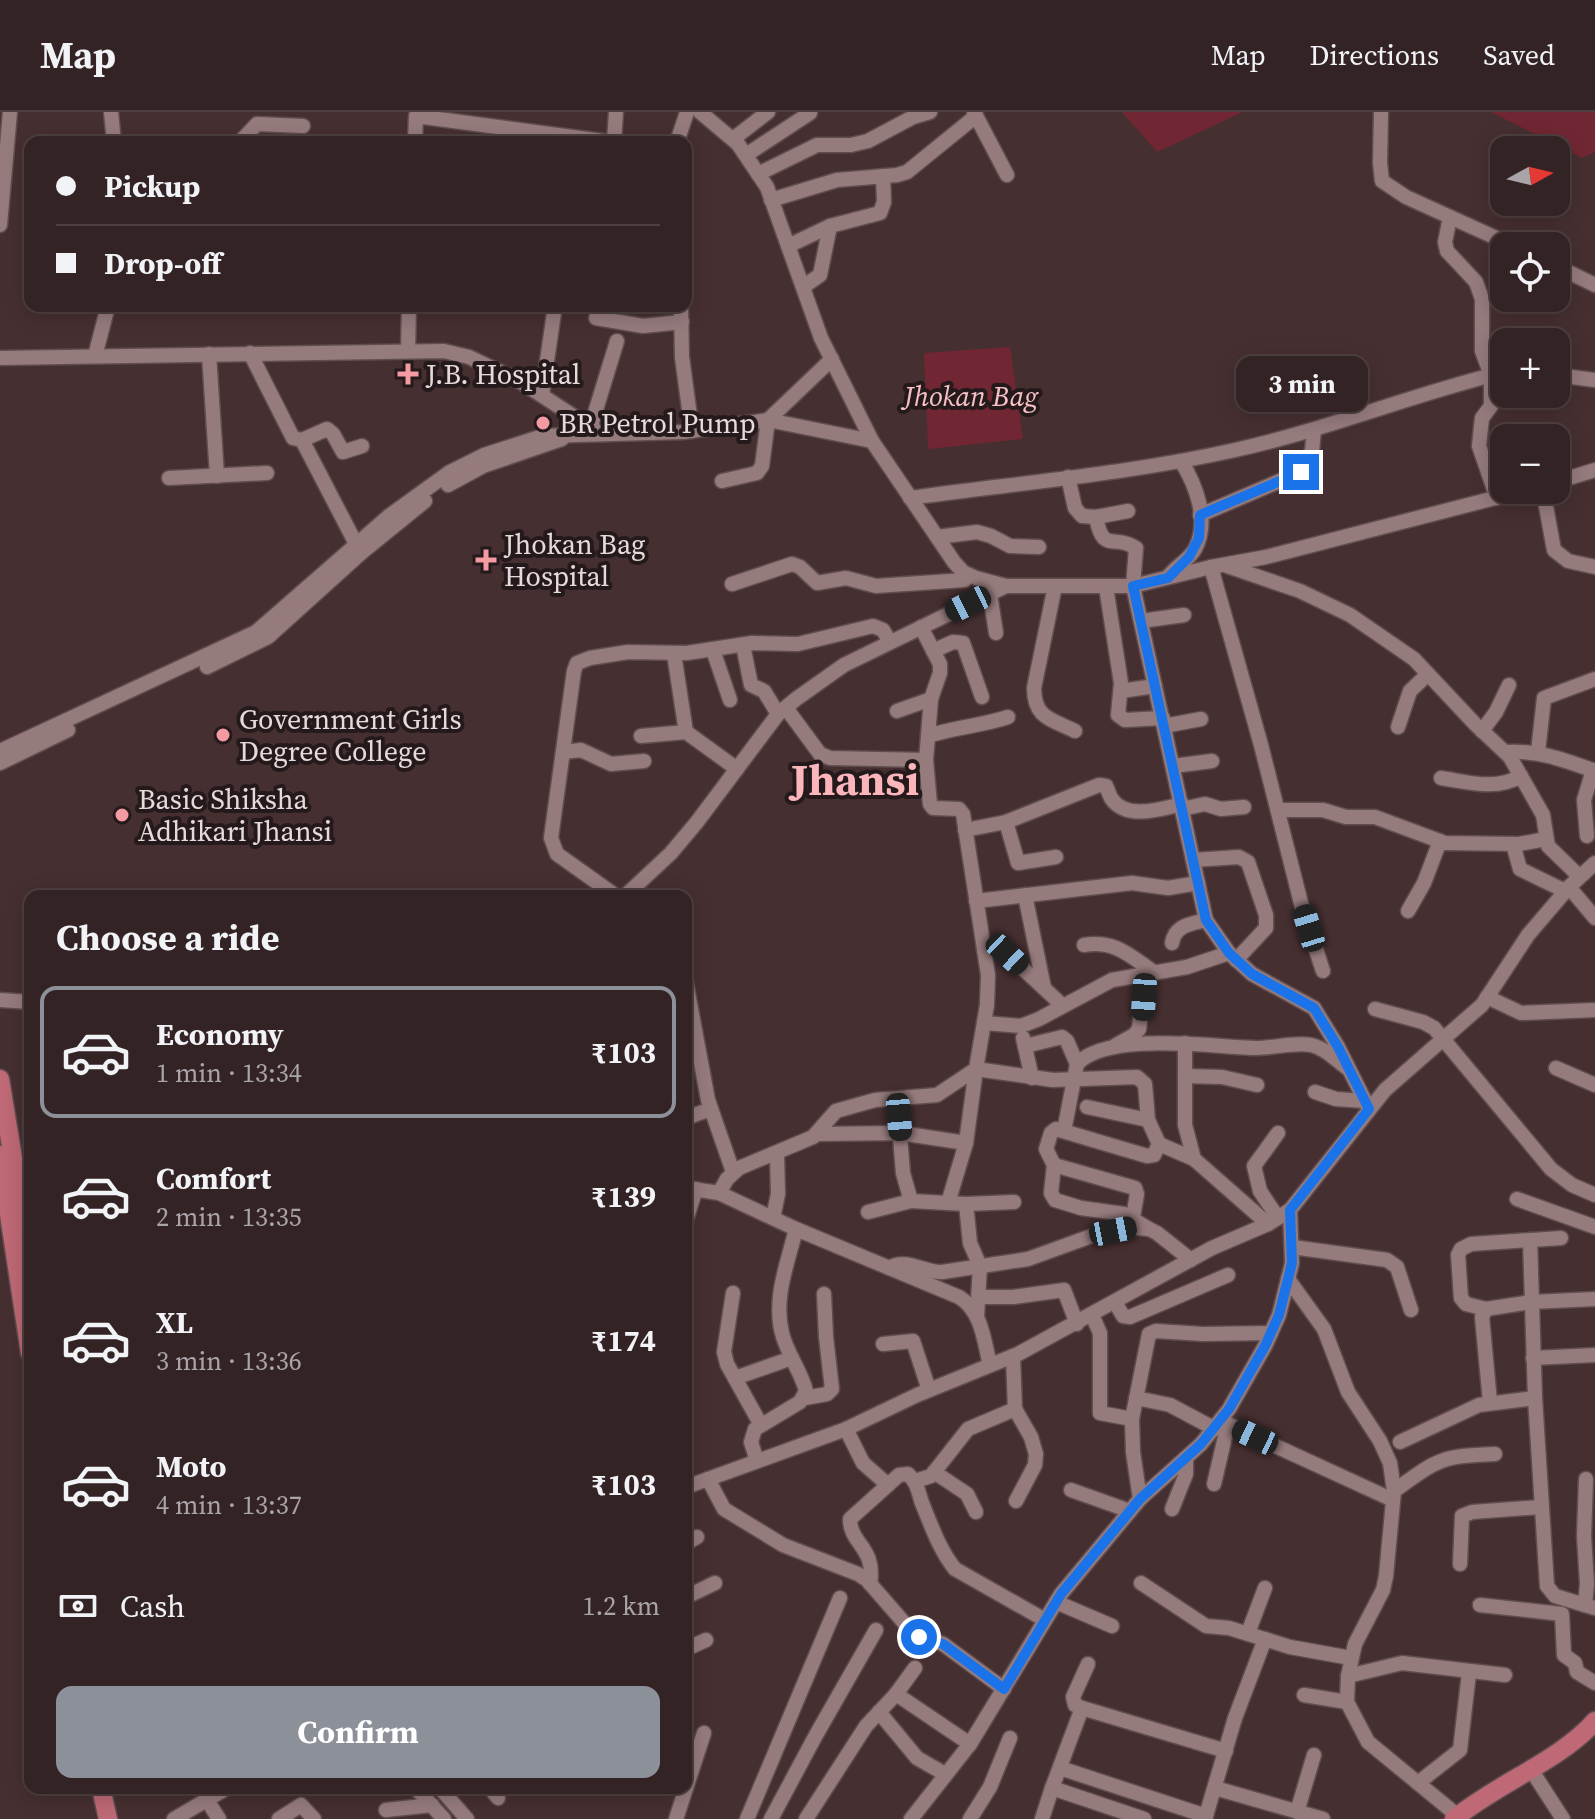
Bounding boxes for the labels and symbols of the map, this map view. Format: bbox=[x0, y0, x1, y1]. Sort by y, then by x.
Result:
north arrow bbox=[1490, 136, 1570, 216]
place label: J.B. Hospital bbox=[425, 355, 580, 393]
callout: 3 min bbox=[1235, 356, 1367, 412]
marker: J.B. Hospital bbox=[397, 363, 419, 385]
park label: Jhokan Bag bbox=[900, 377, 1039, 415]
place label: BR Petrol Pump bbox=[559, 404, 755, 442]
marker: BR Petrol Pump bbox=[534, 414, 552, 432]
route end bbox=[1283, 454, 1319, 490]
place label: Jhokan Bag Hospital bbox=[503, 525, 645, 595]
marker: Jhokan Bag Hospital bbox=[475, 549, 497, 571]
car bbox=[941, 583, 995, 625]
place label: Government Girls Degree College bbox=[239, 700, 462, 770]
marker: Government Girls Degree College bbox=[214, 726, 232, 744]
district label: Jhansi bbox=[788, 749, 919, 810]
place label: Basic Shiksha Adhikari Jhansi bbox=[138, 780, 332, 850]
marker: Basic Shiksha Adhikari Jhansi bbox=[113, 806, 131, 824]
car bbox=[1291, 902, 1327, 954]
car bbox=[981, 929, 1033, 979]
car bbox=[1130, 972, 1158, 1022]
car bbox=[885, 1092, 913, 1142]
car bbox=[1087, 1215, 1139, 1247]
car bbox=[1228, 1416, 1282, 1458]
route start bbox=[901, 1619, 937, 1655]

